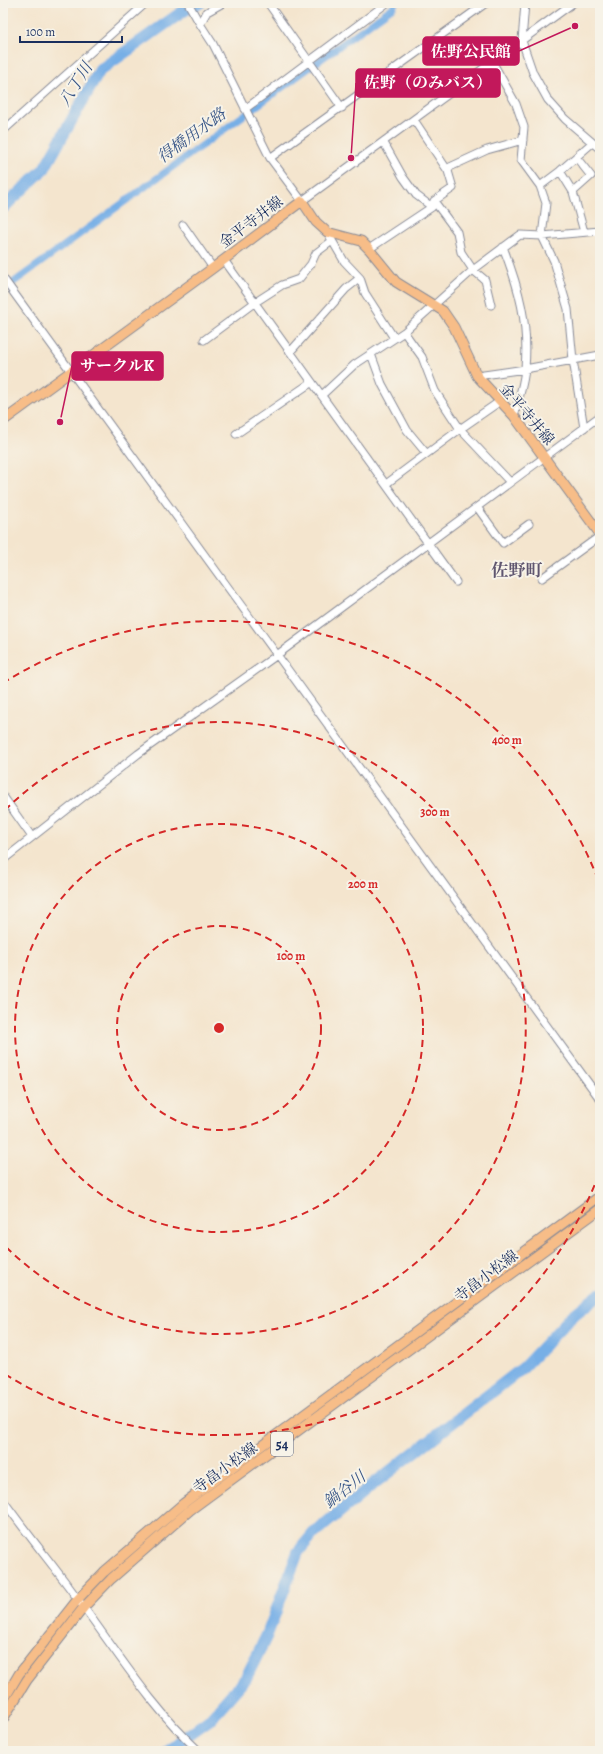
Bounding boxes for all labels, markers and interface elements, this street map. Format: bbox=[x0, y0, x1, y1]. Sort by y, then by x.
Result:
scale bar bbox=[20, 18, 122, 44]
text: 100 m bbox=[26, 24, 55, 40]
callout: 佐野公民館 bbox=[423, 37, 519, 65]
text: 佐野公民館 bbox=[431, 41, 511, 63]
water label: 八丁川 bbox=[54, 57, 99, 111]
callout: 佐野（のみバス） bbox=[356, 69, 500, 97]
text: 佐野（のみバス） bbox=[364, 72, 492, 94]
water label: 得橋用水路 bbox=[153, 103, 231, 168]
street label: 金平寺井線 bbox=[215, 191, 287, 253]
callout: サークルK bbox=[72, 352, 163, 380]
text: サークルK bbox=[80, 355, 154, 377]
street label: 金平寺井線 bbox=[495, 379, 559, 449]
district label: 佐野町 bbox=[492, 559, 543, 582]
text: 400 m bbox=[492, 732, 522, 748]
text: 300 m bbox=[420, 804, 450, 820]
text: 200 m bbox=[348, 876, 378, 892]
text: 100 m bbox=[277, 948, 305, 964]
centre of rings bbox=[212, 1021, 226, 1035]
street label: 寺畠小松線 bbox=[450, 1245, 522, 1307]
road number: 54 bbox=[271, 1432, 293, 1456]
street label: 寺畠小松線 bbox=[189, 1438, 261, 1498]
water label: 鍋谷川 bbox=[319, 1465, 372, 1513]

